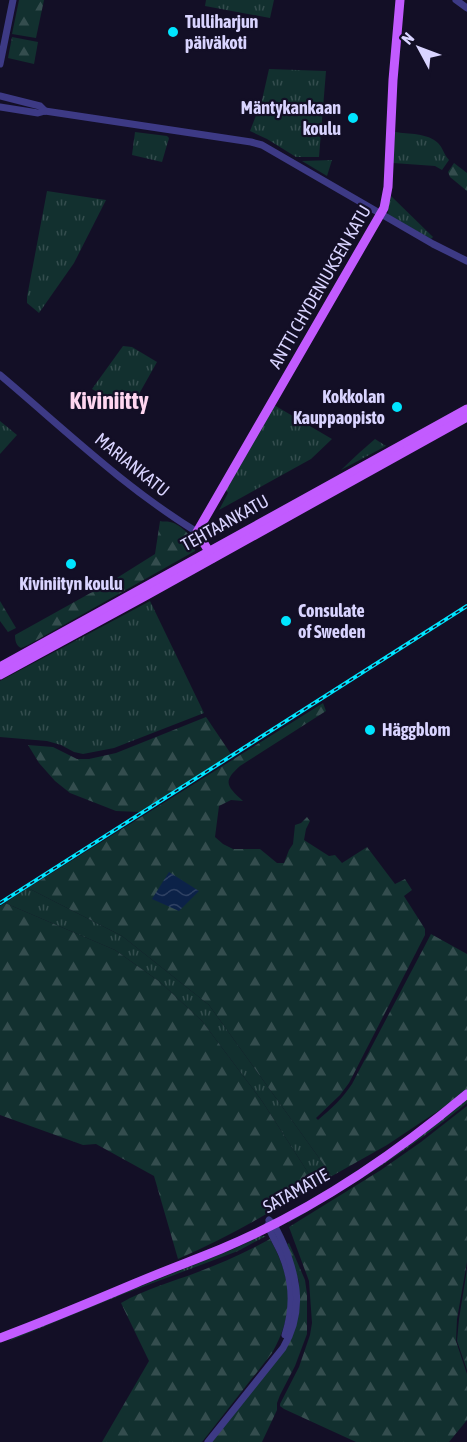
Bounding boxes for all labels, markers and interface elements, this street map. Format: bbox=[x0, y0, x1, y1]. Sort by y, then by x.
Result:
place label: Tulliharjun päiväkoti bbox=[185, 11, 259, 53]
north arrow bbox=[389, 18, 449, 78]
marker: Tulliharjun päiväkoti bbox=[166, 25, 180, 39]
text: N bbox=[398, 29, 418, 48]
place label: Mäntykankaan koulu bbox=[241, 97, 341, 139]
marker: Mäntykankaan koulu bbox=[346, 111, 360, 125]
street label: ANTTI CHYDENIUKSEN KATU bbox=[264, 201, 375, 372]
place label: Kokkolan Kauppaopisto bbox=[293, 386, 385, 428]
district label: Kiviniitty bbox=[69, 387, 149, 414]
marker: Kokkolan Kauppaopisto bbox=[390, 400, 404, 414]
street label: MARIANKATU bbox=[91, 428, 174, 501]
street label: TEHTAANKATU bbox=[177, 490, 272, 555]
marker: Kiviniityn koulu bbox=[64, 557, 78, 571]
place label: Kiviniityn koulu bbox=[19, 573, 123, 594]
place label: Consulate of Sweden bbox=[298, 600, 366, 642]
marker: Consulate of Sweden bbox=[279, 614, 293, 628]
place label: Häggblom bbox=[382, 719, 451, 740]
marker: Häggblom bbox=[363, 723, 377, 737]
street label: SATAMATIE bbox=[259, 1164, 333, 1217]

